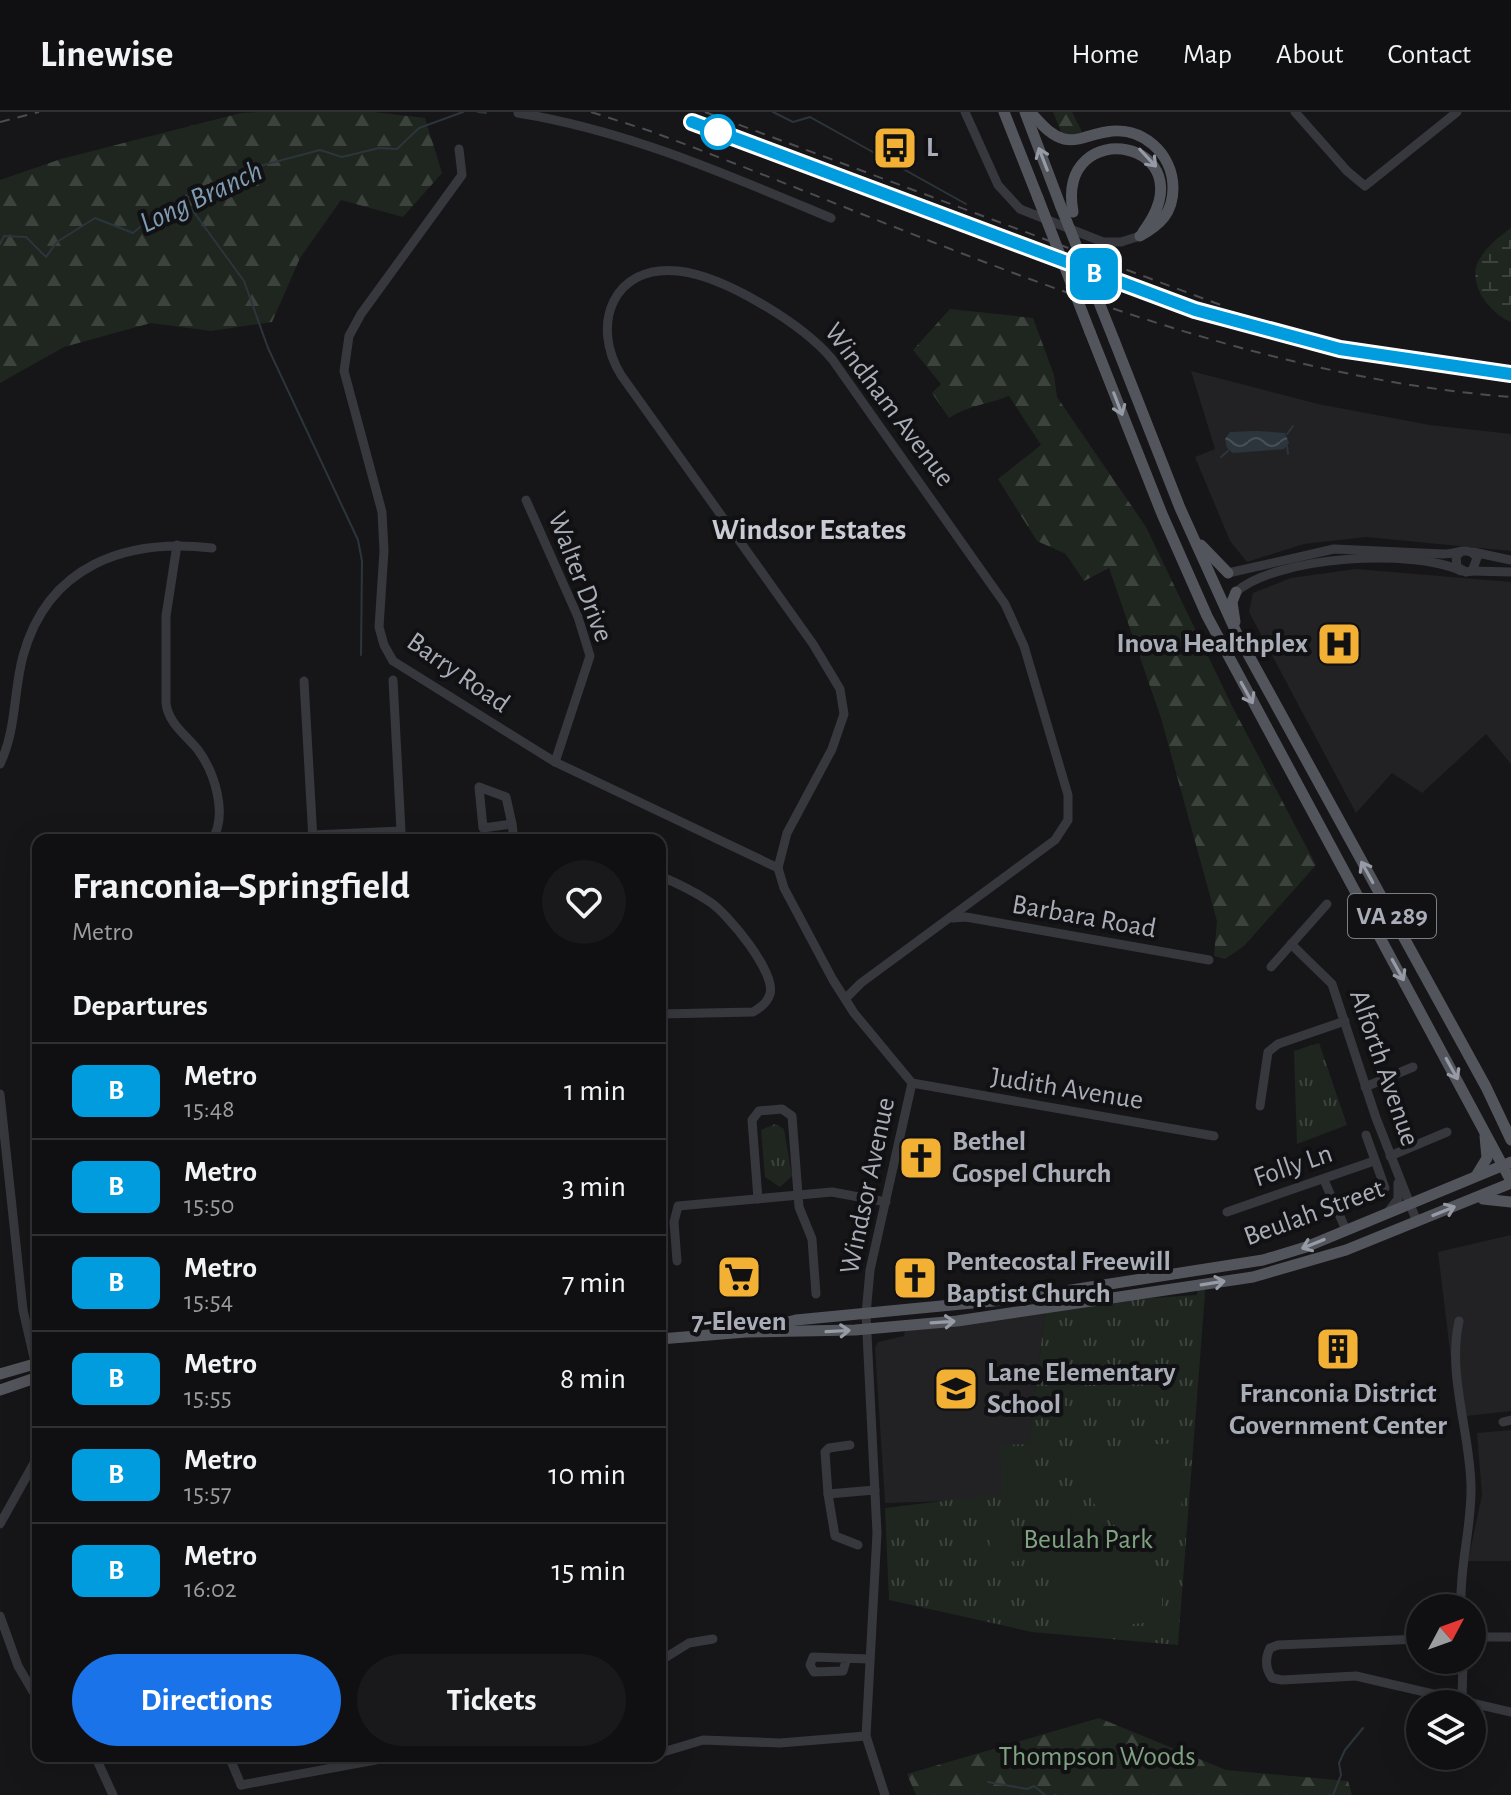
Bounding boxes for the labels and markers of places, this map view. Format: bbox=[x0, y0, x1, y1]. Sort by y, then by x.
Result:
unlabelled marker bbox=[701, 115, 735, 149]
bus stop icon: L bbox=[871, 124, 919, 172]
place label: L bbox=[926, 134, 939, 162]
hospital icon: Inova Healthplex bbox=[1315, 620, 1363, 668]
place label: Inova Healthplex bbox=[1116, 630, 1308, 658]
place label: Bethel Gospel Church bbox=[952, 1128, 1111, 1188]
church icon: Bethel Gospel Church bbox=[897, 1134, 945, 1182]
place label: Pentecostal Freewill Baptist Church bbox=[946, 1248, 1171, 1308]
supermarket icon: 7-Eleven bbox=[715, 1253, 763, 1301]
church icon: Pentecostal Freewill Baptist Church bbox=[891, 1254, 939, 1302]
place label: 7-Eleven bbox=[691, 1308, 787, 1336]
building icon: Franconia District Government Center bbox=[1314, 1325, 1362, 1373]
place label: Lane Elementary School bbox=[987, 1359, 1176, 1419]
school or university icon: Lane Elementary School bbox=[932, 1365, 980, 1413]
place label: Franconia District Government Center bbox=[1229, 1380, 1447, 1440]

